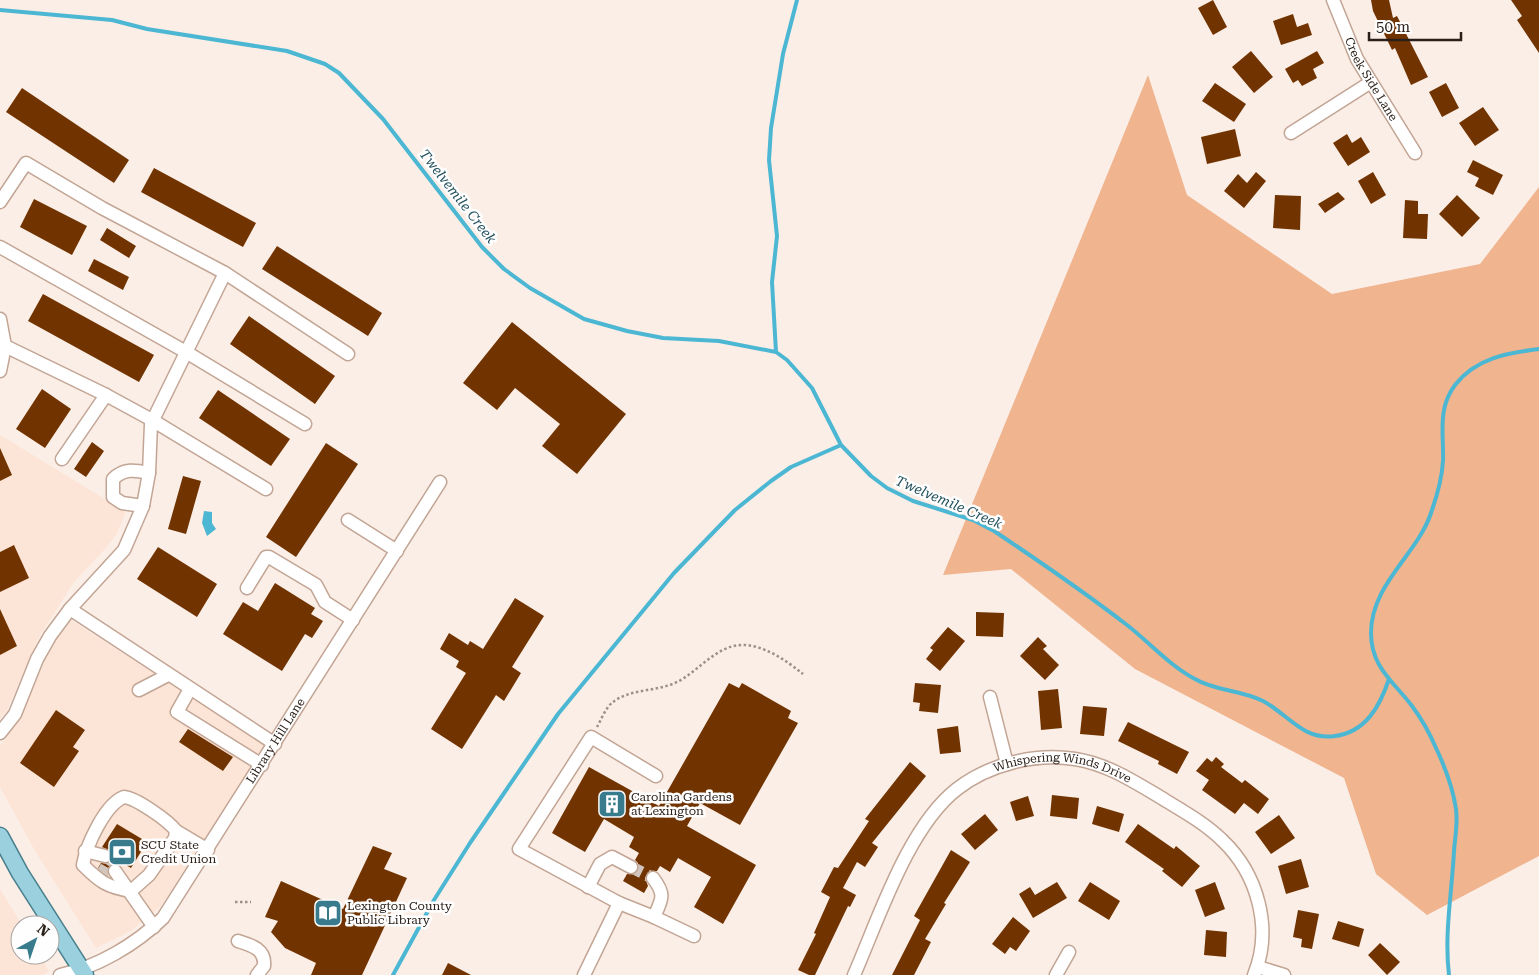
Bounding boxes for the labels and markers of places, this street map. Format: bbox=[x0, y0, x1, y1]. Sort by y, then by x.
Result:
building icon: Carolina Gardens at Lexington bbox=[597, 789, 627, 819]
place label: Carolina Gardens at Lexington bbox=[631, 790, 732, 818]
bank icon: SCU State Credit Union bbox=[107, 837, 137, 867]
place label: SCU State Credit Union bbox=[141, 838, 216, 866]
library icon: Lexington County Public Library bbox=[313, 898, 343, 928]
place label: Lexington County Public Library bbox=[347, 899, 453, 927]

